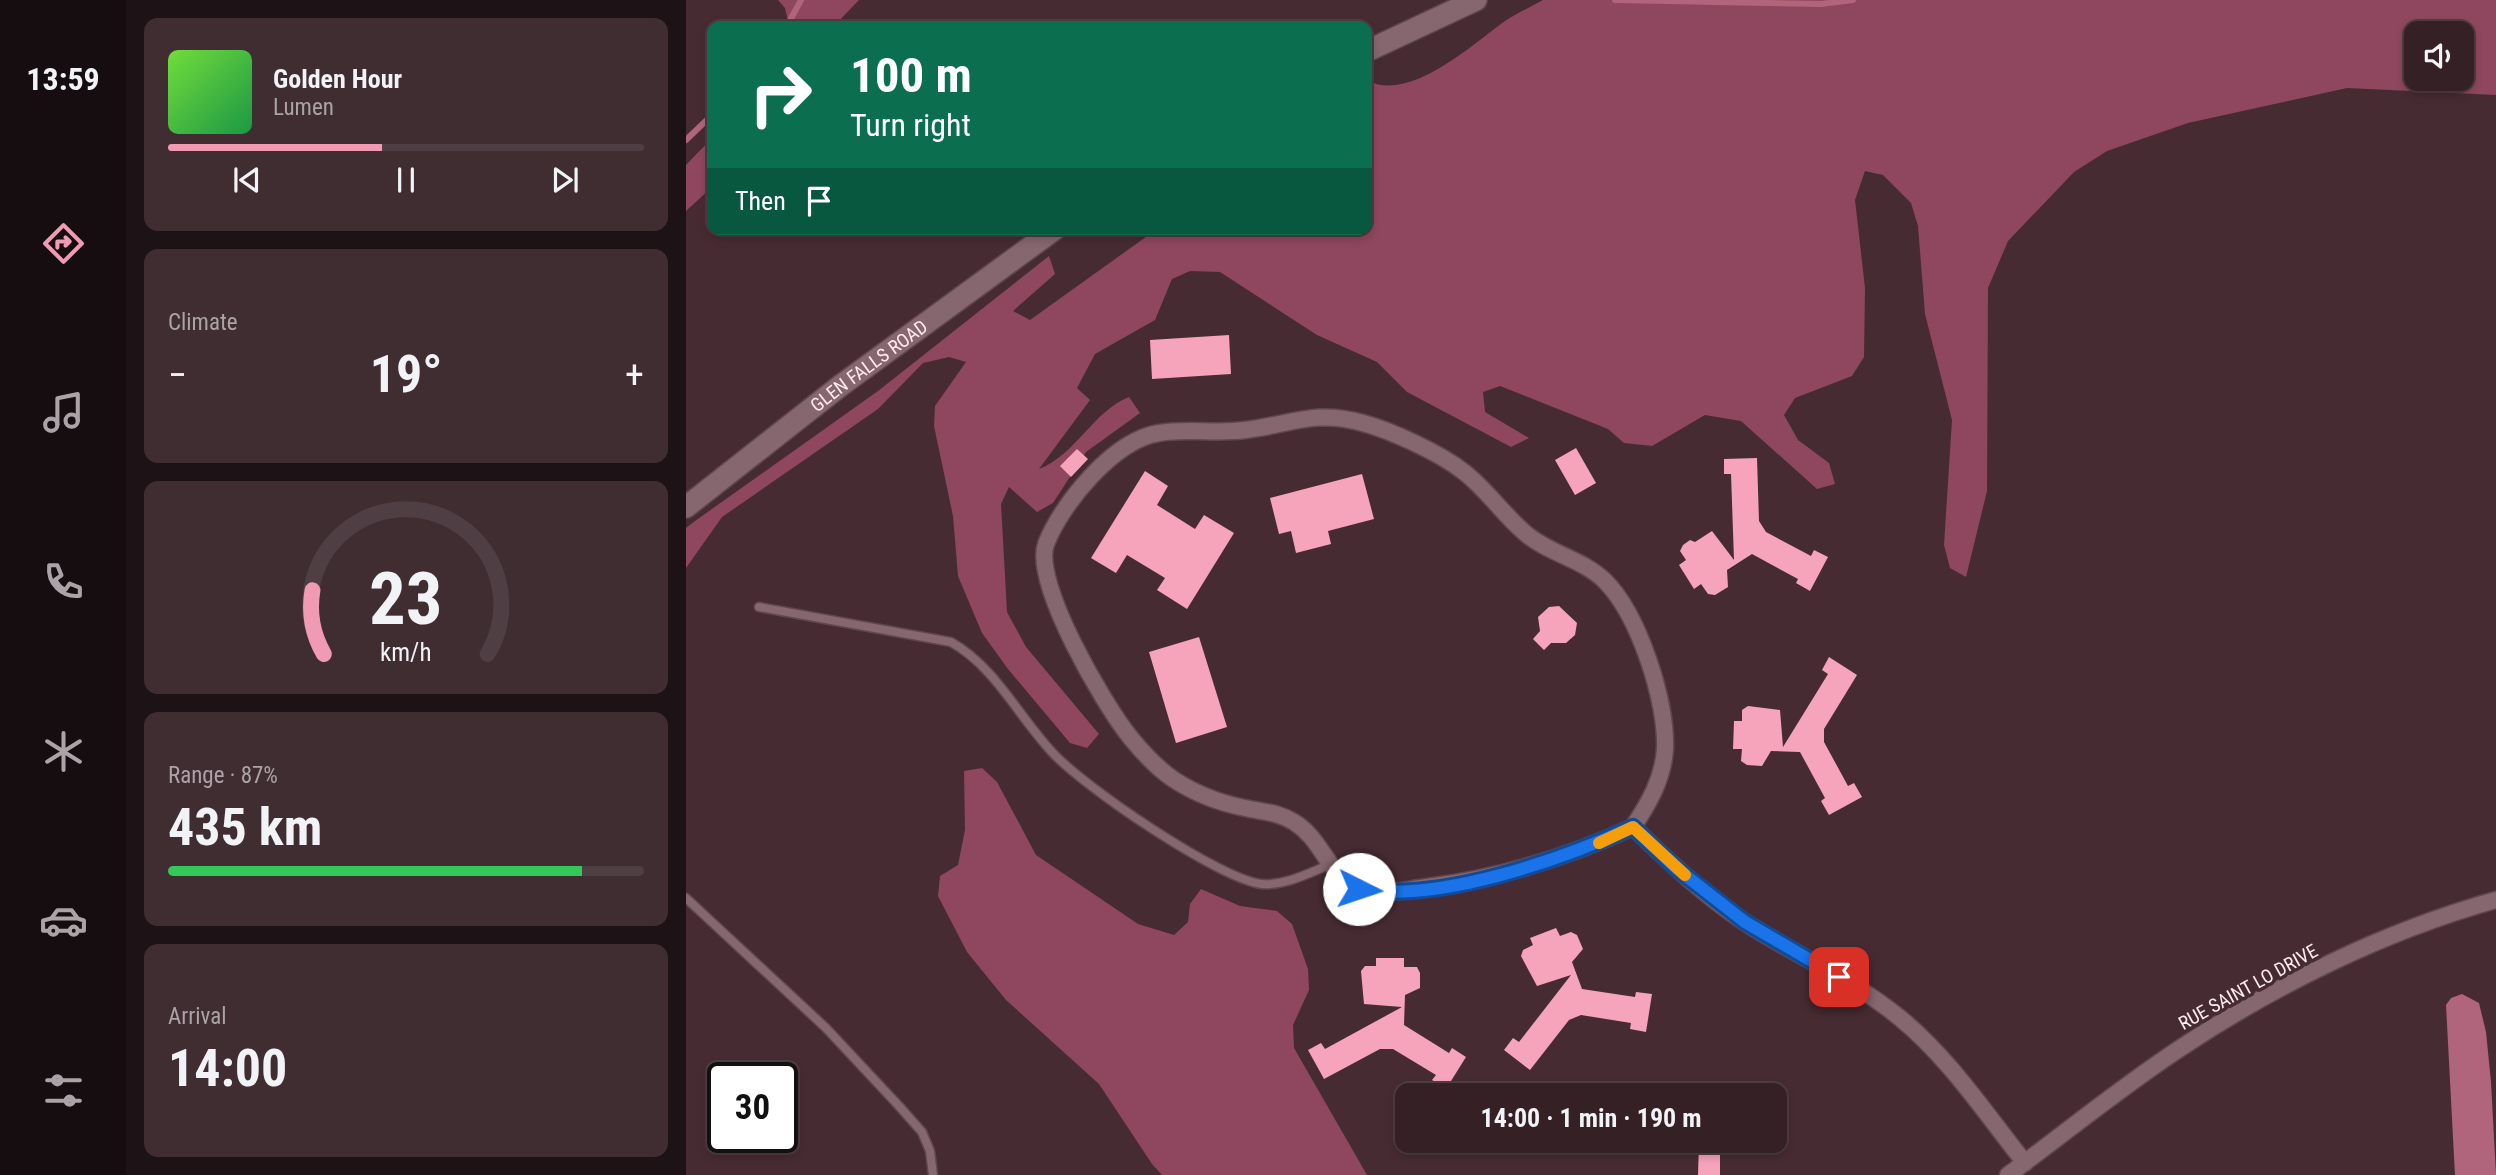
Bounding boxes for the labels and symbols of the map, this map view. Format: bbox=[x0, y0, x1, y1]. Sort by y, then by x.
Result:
street label: GLEN FALLS ROAD bbox=[806, 315, 932, 417]
position arrow bbox=[1322, 852, 1396, 926]
street label: RUE SAINT LO DRIVE bbox=[2174, 939, 2322, 1035]
pin bbox=[1809, 947, 1869, 1007]
speed limit sign: 30 bbox=[707, 1062, 798, 1153]

